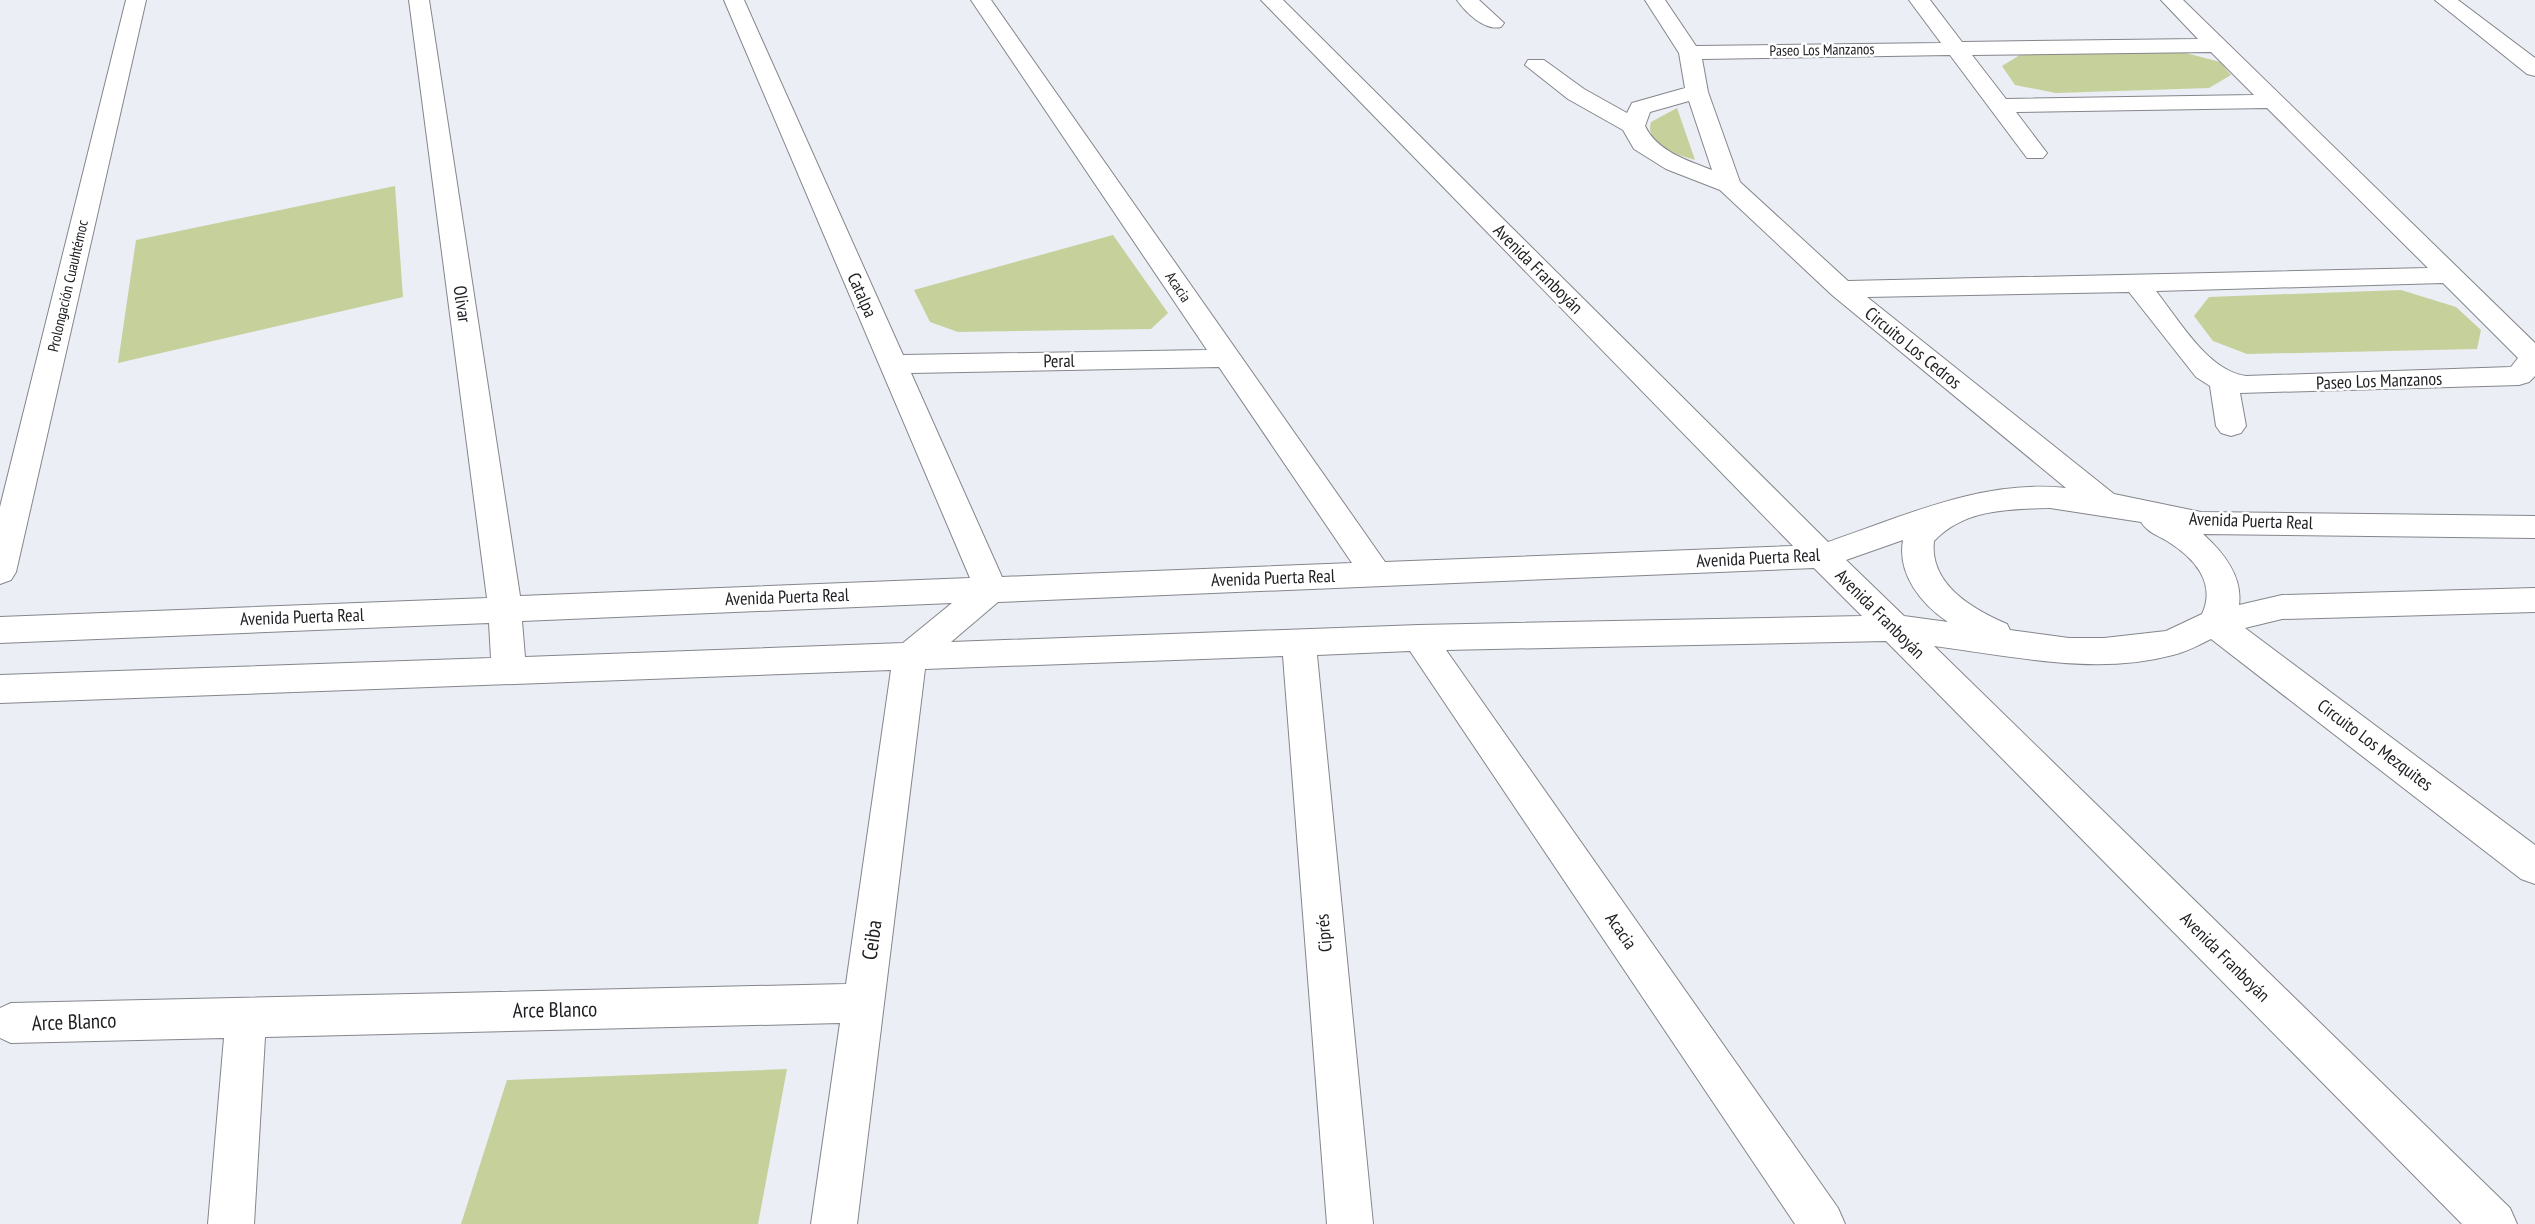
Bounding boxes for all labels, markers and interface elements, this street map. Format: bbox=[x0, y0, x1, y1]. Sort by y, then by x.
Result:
street label: Paseo Los Manzanos bbox=[1769, 39, 1875, 60]
street label: Prolongación Cuauhtémoc bbox=[43, 217, 92, 354]
street label: Avenida Franboyán bbox=[1489, 219, 1588, 318]
street label: Acacia bbox=[1161, 268, 1195, 306]
street label: Catalpa bbox=[842, 269, 882, 321]
street label: Olivar bbox=[449, 284, 476, 324]
street label: Circuito Los Cedros bbox=[1860, 302, 1966, 394]
street label: Peral bbox=[1043, 349, 1076, 372]
street label: Paseo Los Manzanos bbox=[2316, 367, 2442, 394]
street label: Avenida Puerta Real bbox=[2189, 507, 2314, 534]
street label: Avenida Puerta Real bbox=[1695, 543, 1821, 572]
street label: Avenida Puerta Real bbox=[1211, 564, 1336, 591]
street label: Avenida Franboyán bbox=[1831, 564, 1930, 663]
street label: Avenida Puerta Real bbox=[725, 583, 850, 610]
street label: Avenida Puerta Real bbox=[240, 603, 365, 630]
street label: Circuito Los Mezquites bbox=[2313, 694, 2438, 796]
street label: Avenida Franboyán bbox=[2176, 907, 2275, 1006]
street label: Acacia bbox=[1601, 908, 1642, 953]
street label: Ciprés bbox=[1310, 913, 1337, 953]
street label: Ceiba bbox=[855, 918, 888, 962]
street label: Arce Blanco bbox=[512, 995, 597, 1024]
street label: Arce Blanco bbox=[31, 1007, 117, 1036]

